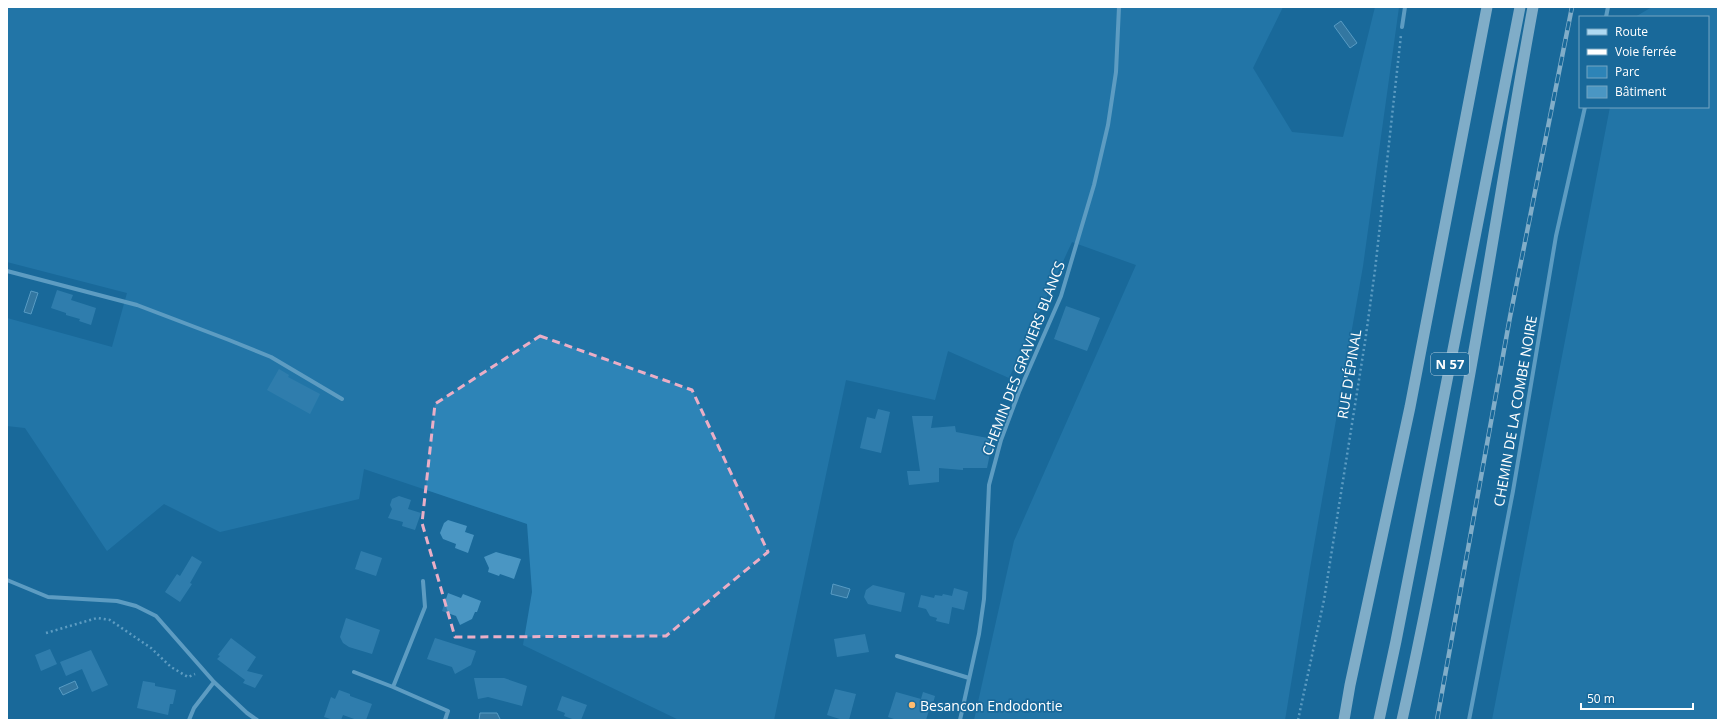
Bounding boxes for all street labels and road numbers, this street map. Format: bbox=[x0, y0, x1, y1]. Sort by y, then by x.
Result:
street label: CHEMIN DES GRAVIERS BLANCS bbox=[977, 258, 1069, 458]
street label: CHEMIN DE LA COMBE NOIRE bbox=[1489, 314, 1541, 508]
street label: RUE D'ÉPINAL bbox=[1333, 328, 1365, 420]
road number: N 57 bbox=[1431, 353, 1469, 375]

